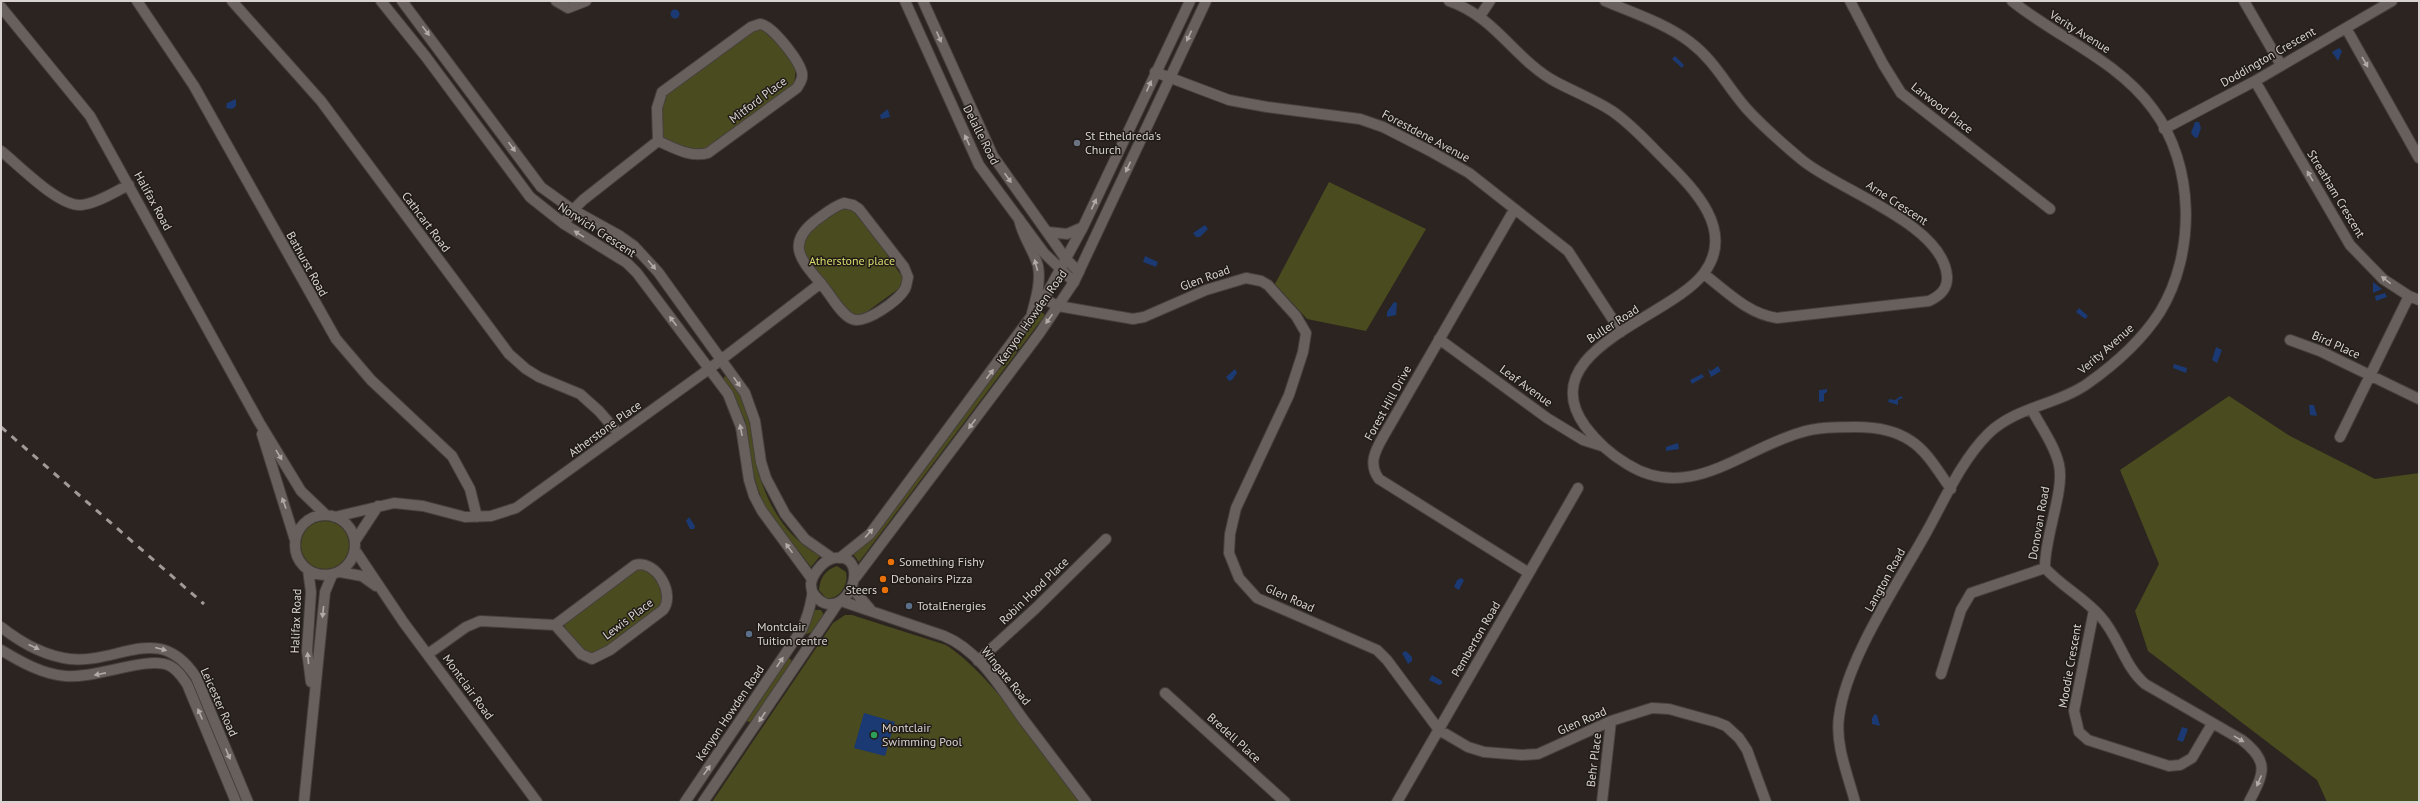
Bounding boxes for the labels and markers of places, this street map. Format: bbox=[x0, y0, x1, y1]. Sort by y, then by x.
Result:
place label: St Etheldreda's Church bbox=[1085, 128, 1161, 157]
marker: St Etheldreda's Church bbox=[1072, 138, 1082, 148]
place label: Something Fishy bbox=[899, 554, 985, 569]
marker: Something Fishy bbox=[886, 557, 896, 567]
place label: Debonairs Pizza bbox=[891, 571, 973, 586]
marker: Debonairs Pizza bbox=[878, 574, 888, 584]
place label: Steers bbox=[845, 582, 877, 597]
marker: Steers bbox=[880, 585, 890, 595]
place label: TotalEnergies bbox=[917, 598, 986, 613]
marker: TotalEnergies bbox=[904, 601, 914, 611]
place label: Montclair Tuition centre bbox=[757, 619, 828, 648]
marker: Montclair Tuition centre bbox=[744, 629, 754, 639]
place label: Montclair Swimming Pool bbox=[882, 720, 962, 749]
marker: Montclair Swimming Pool bbox=[869, 730, 879, 740]

